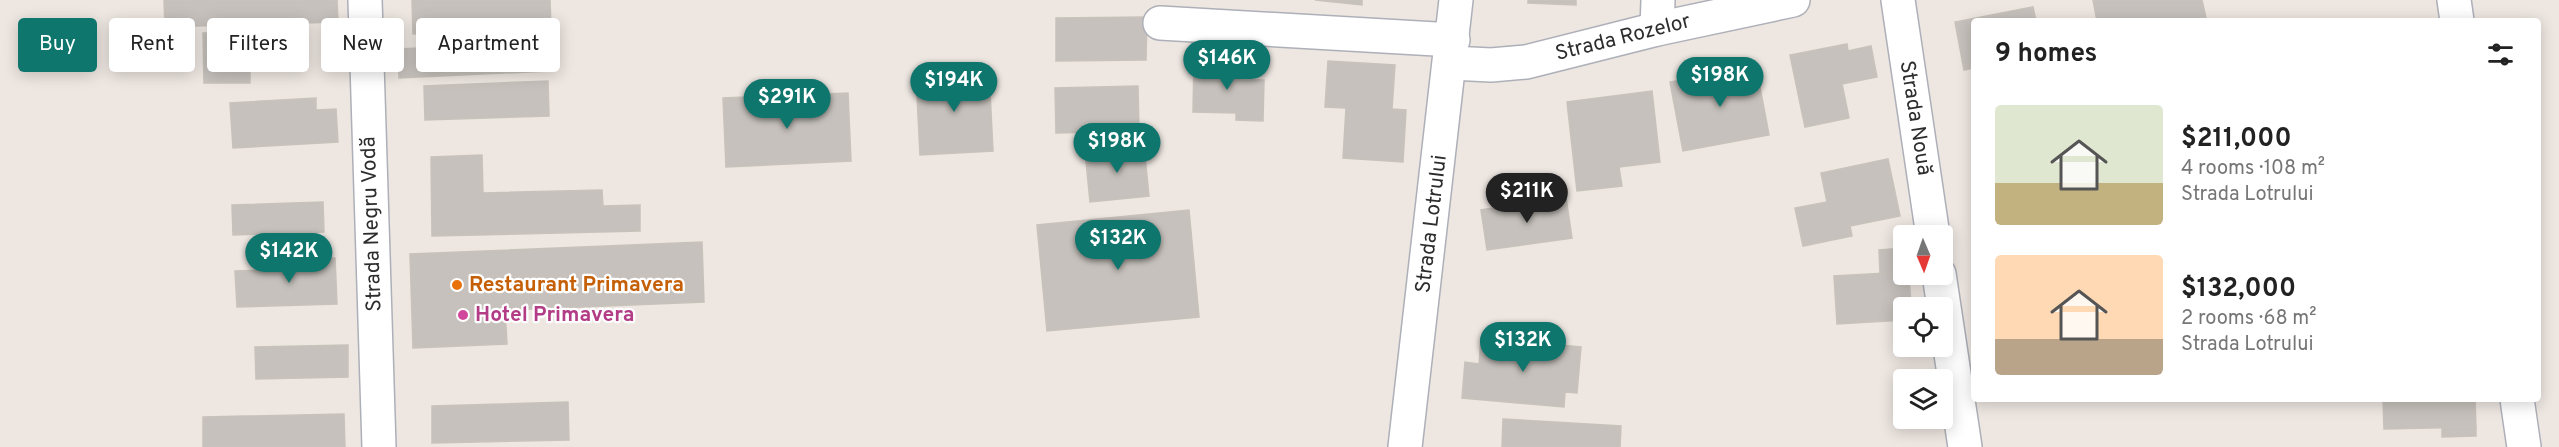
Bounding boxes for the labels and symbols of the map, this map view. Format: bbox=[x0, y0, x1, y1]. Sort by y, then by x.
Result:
street label: Strada Rozelor bbox=[1553, 8, 1693, 68]
pin: $146K bbox=[1185, 40, 1269, 91]
pin: $198K bbox=[1678, 57, 1762, 108]
street label: Strada Nouă bbox=[1893, 59, 1937, 177]
pin: $194K bbox=[912, 62, 996, 113]
pin: $291K bbox=[745, 79, 829, 130]
pin: $198K bbox=[1075, 123, 1159, 174]
street label: Strada Negru Vodă bbox=[355, 136, 389, 312]
street label: Strada Lotrului bbox=[1410, 153, 1454, 295]
pin: $211K bbox=[1485, 173, 1569, 224]
pin: $132K bbox=[1076, 220, 1160, 271]
north arrow bbox=[1893, 225, 1953, 285]
pin: $142K bbox=[247, 233, 331, 284]
place label: Restaurant Primavera bbox=[469, 272, 684, 299]
marker: Restaurant Primavera bbox=[450, 278, 464, 292]
place label: Hotel Primavera bbox=[475, 302, 634, 329]
marker: Hotel Primavera bbox=[456, 308, 470, 322]
pin: $132K bbox=[1481, 322, 1565, 373]

